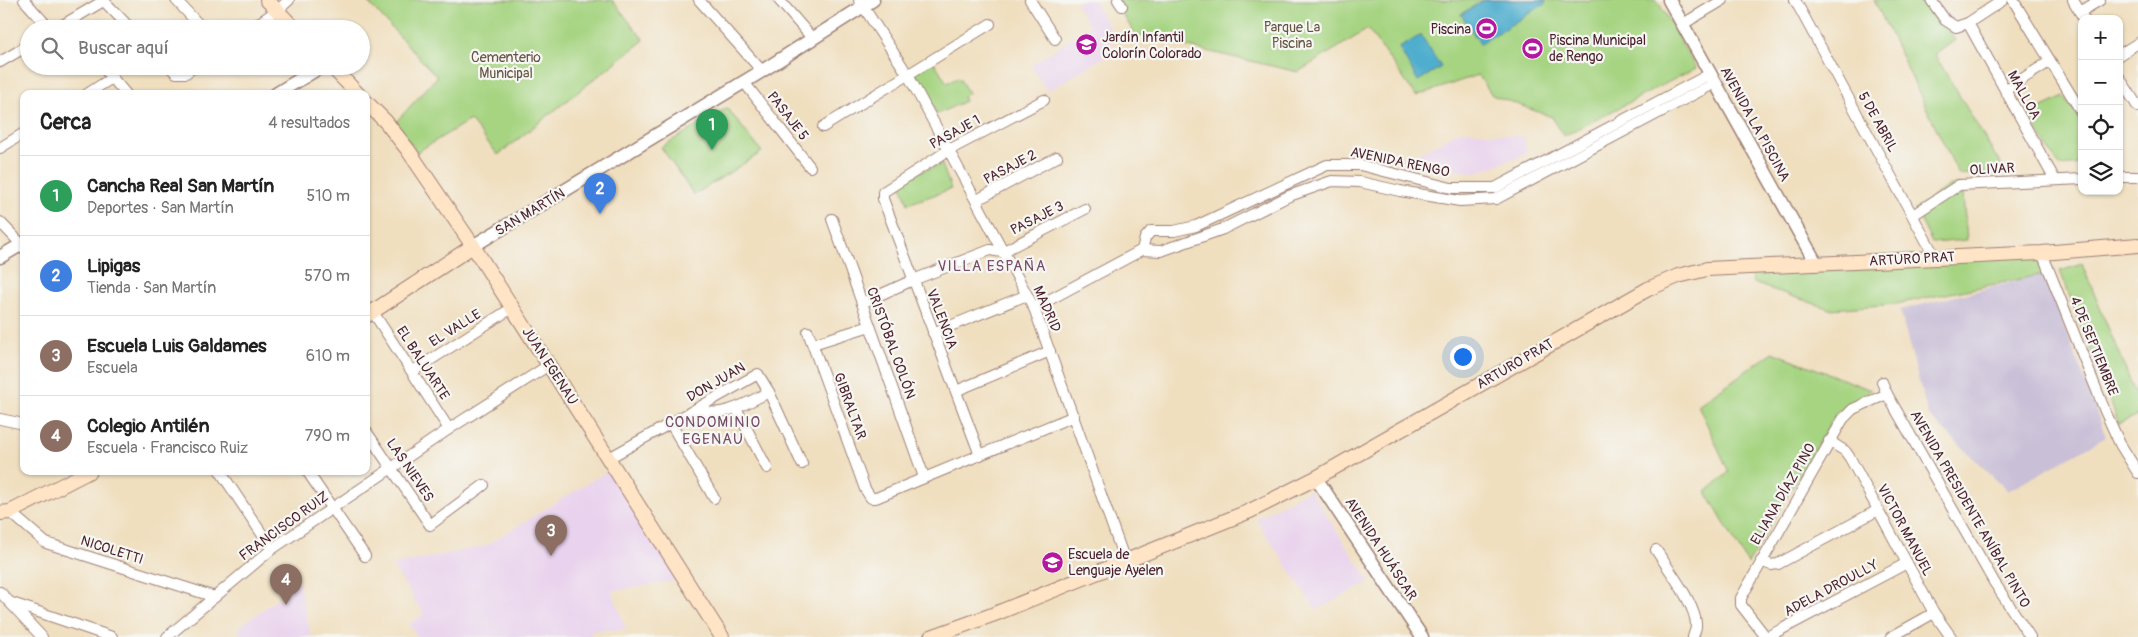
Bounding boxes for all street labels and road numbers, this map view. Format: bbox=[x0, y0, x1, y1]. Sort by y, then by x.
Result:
street label: AVENIDA LA PISCINA bbox=[1716, 64, 1794, 184]
street label: MALLOA bbox=[2004, 68, 2044, 122]
street label: PASAJE 5 bbox=[764, 88, 812, 144]
street label: 5 DE ABRIL bbox=[1854, 89, 1902, 155]
street label: PASAJE 1 bbox=[927, 111, 983, 153]
street label: AVENIDA RENGO bbox=[1349, 143, 1451, 181]
street label: PASAJE 2 bbox=[981, 146, 1039, 188]
street label: OLIVAR bbox=[1969, 159, 2015, 179]
street label: SAN MARTÍN bbox=[492, 184, 568, 239]
street label: PASAJE 3 bbox=[1008, 197, 1067, 239]
street label: ARTURO PRAT bbox=[1869, 248, 1956, 270]
street label: MADRID bbox=[1029, 283, 1065, 335]
street label: CRISTÓBAL COLÓN bbox=[863, 284, 920, 401]
street label: VALENCIA bbox=[923, 287, 961, 351]
street label: 4 DE SEPTIEMBRE bbox=[2066, 294, 2122, 398]
street label: EL VALLE bbox=[426, 306, 484, 350]
street label: EL BALUARTE bbox=[393, 323, 453, 403]
street label: JUAN EGENAU bbox=[518, 324, 582, 408]
street label: ARTURO PRAT bbox=[1474, 335, 1557, 393]
street label: DON JUAN bbox=[684, 358, 748, 406]
street label: GIBRALTAR bbox=[830, 370, 870, 442]
street label: AVENIDA PRESIDENTE ANÍBAL PINTO bbox=[1906, 407, 2035, 611]
street label: LAS NIEVES bbox=[383, 435, 437, 505]
street label: ELIANA DÍAZ PINO bbox=[1746, 440, 1819, 548]
street label: VICTOR MANUEL bbox=[1874, 481, 1936, 579]
street label: FRANCISCO RUIZ bbox=[236, 488, 333, 564]
street label: AVENIDA HUÁSCAR bbox=[1341, 494, 1421, 604]
street label: NICOLETTI bbox=[78, 532, 146, 568]
street label: ADELA DROULLY bbox=[1781, 556, 1881, 620]

